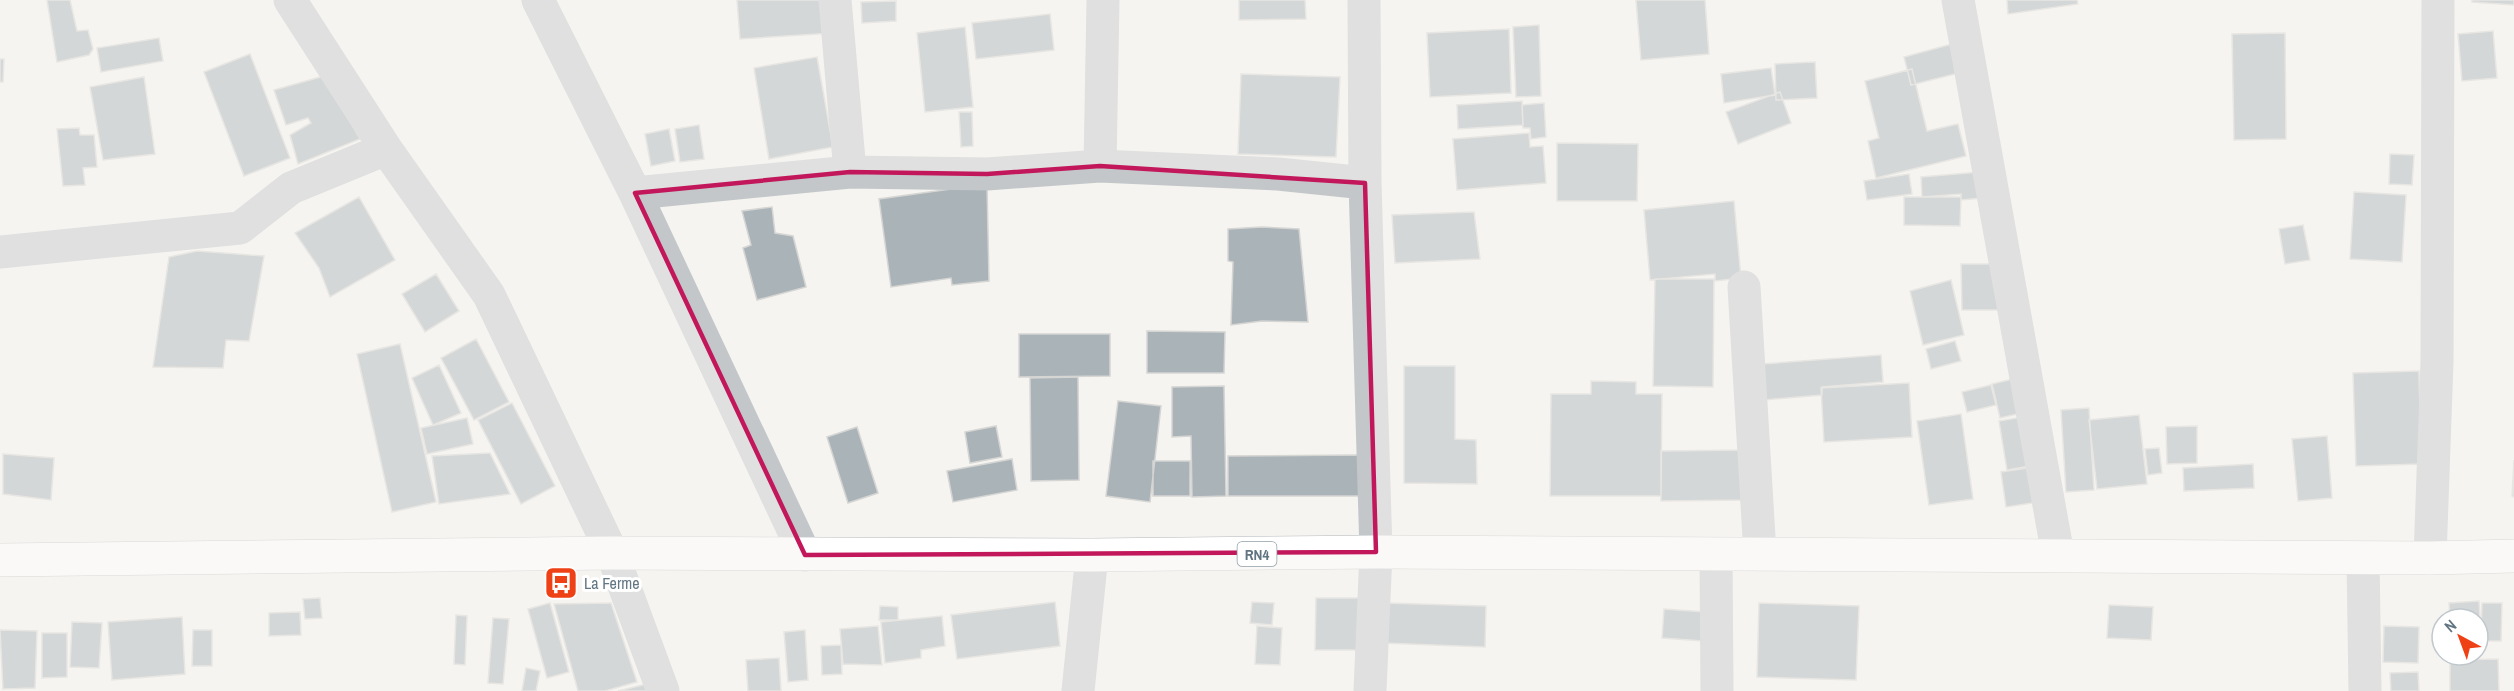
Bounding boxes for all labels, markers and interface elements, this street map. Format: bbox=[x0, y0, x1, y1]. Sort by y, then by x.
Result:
road number: RN4 bbox=[1238, 542, 1276, 566]
bus stop icon: La Ferme bbox=[543, 565, 579, 601]
place label: La Ferme bbox=[584, 572, 640, 594]
north arrow bbox=[2430, 607, 2490, 667]
text: N bbox=[2439, 614, 2461, 637]

